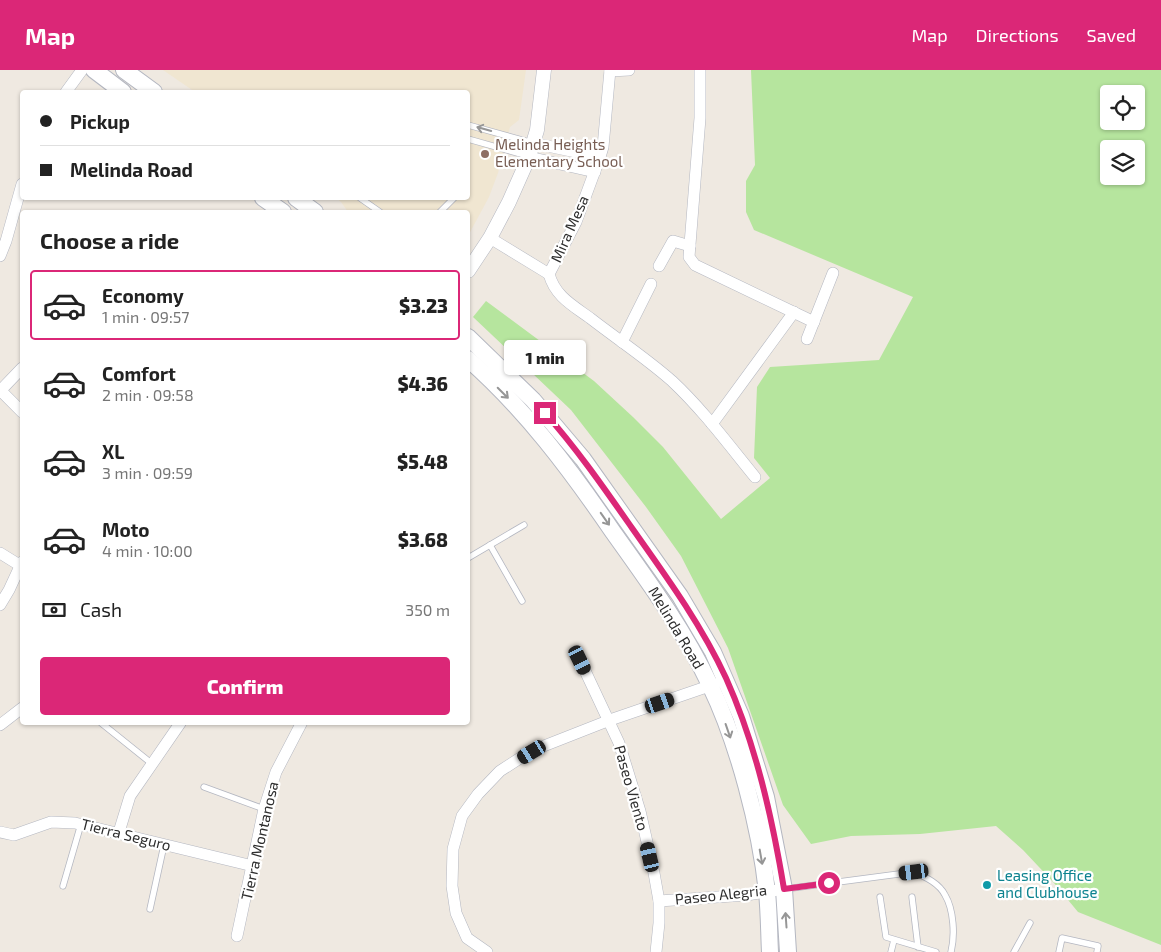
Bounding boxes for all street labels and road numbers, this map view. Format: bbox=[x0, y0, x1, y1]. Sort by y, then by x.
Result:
street label: Mira Mesa bbox=[546, 192, 592, 265]
street label: Melinda Road bbox=[645, 583, 708, 672]
street label: Paseo Viento bbox=[611, 743, 653, 833]
street label: Tierra Montanosa bbox=[237, 780, 281, 902]
street label: Tierra Seguro bbox=[80, 814, 173, 854]
street label: Paseo Alegria bbox=[674, 880, 768, 908]

